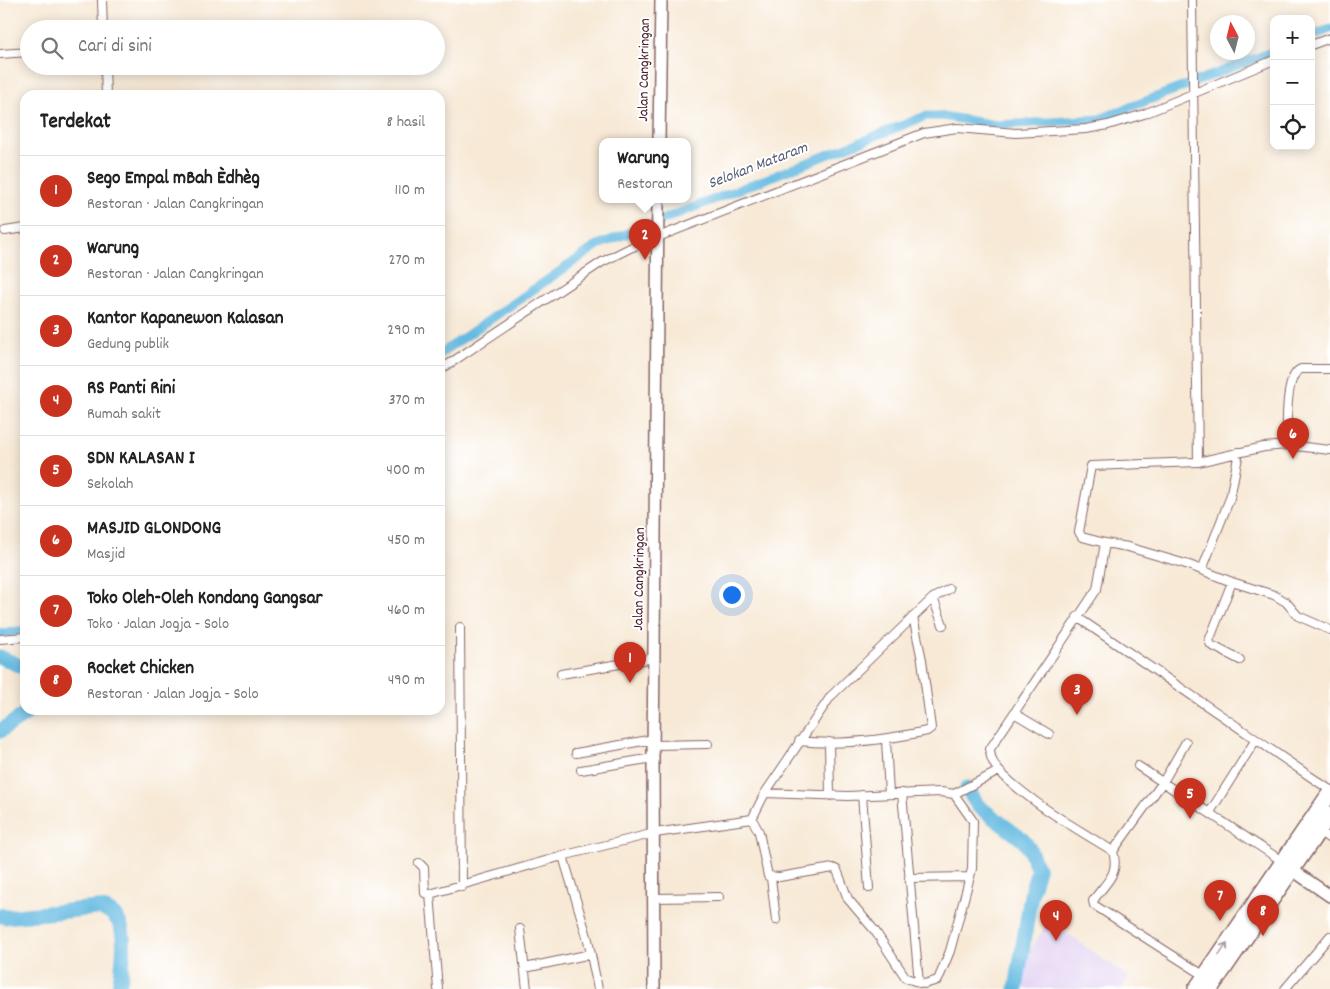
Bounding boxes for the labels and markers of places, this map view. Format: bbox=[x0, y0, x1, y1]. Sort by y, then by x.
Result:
pin: 2 bbox=[629, 219, 661, 260]
pin: 6 bbox=[1277, 418, 1309, 459]
pin: 1 bbox=[614, 642, 646, 683]
pin: 3 bbox=[1061, 674, 1093, 715]
pin: 5 bbox=[1174, 778, 1206, 819]
pin: 7 bbox=[1204, 880, 1236, 921]
pin: 8 bbox=[1247, 895, 1279, 936]
pin: 4 bbox=[1040, 900, 1072, 941]

